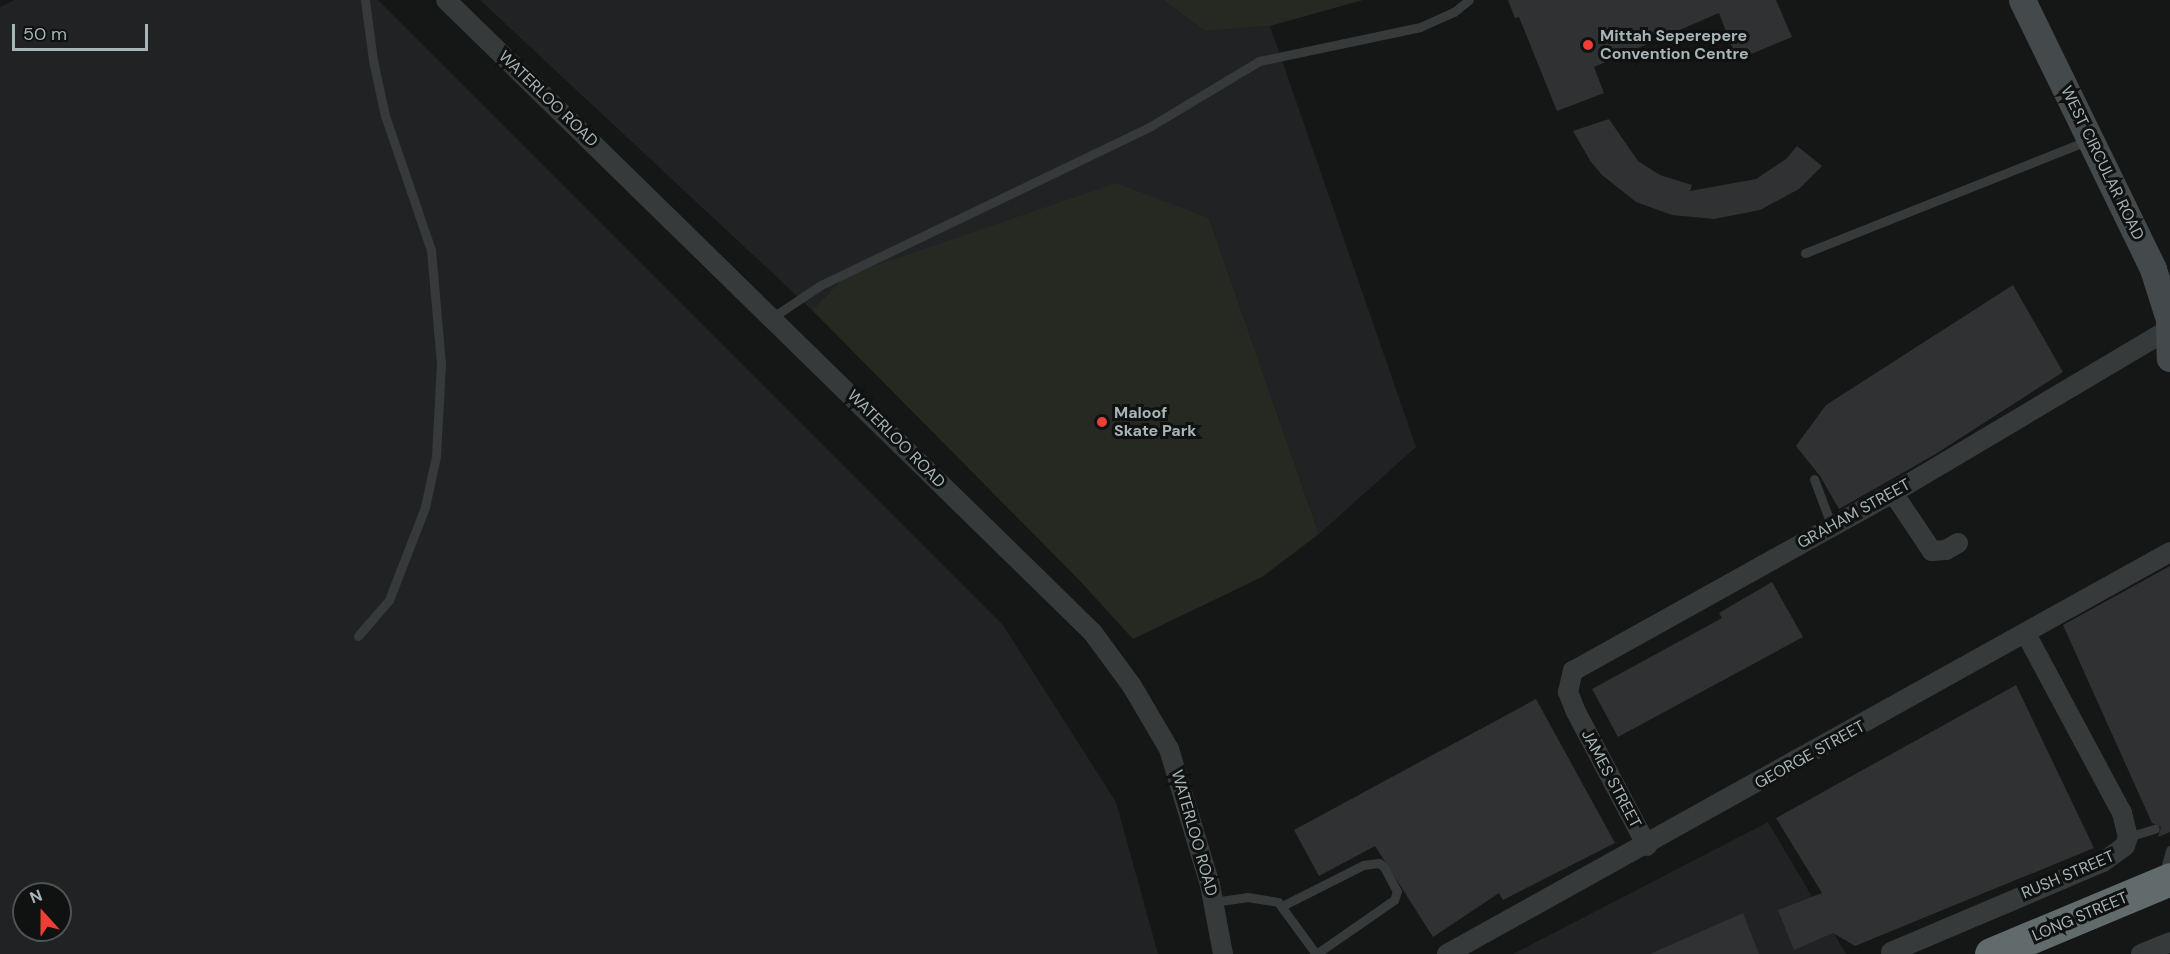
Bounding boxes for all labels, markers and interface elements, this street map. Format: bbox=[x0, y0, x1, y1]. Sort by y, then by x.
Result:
scale bar bbox=[15, 12, 152, 50]
text: 50 m bbox=[23, 22, 67, 46]
place label: Mittah Seperepere Convention Centre bbox=[1600, 26, 1749, 64]
marker: Mittah Seperepere Convention Centre bbox=[1581, 38, 1595, 52]
street label: WATERLOO ROAD bbox=[494, 47, 602, 151]
street label: WEST CIRCULAR ROAD bbox=[2056, 83, 2148, 243]
street label: WATERLOO ROAD bbox=[843, 386, 949, 492]
place label: Maloof Skate Park bbox=[1114, 403, 1196, 441]
marker: Maloof Skate Park bbox=[1095, 415, 1109, 429]
street label: GRAHAM STREET bbox=[1794, 475, 1914, 553]
street label: GEORGE STREET bbox=[1752, 717, 1868, 793]
street label: JAMES STREET bbox=[1577, 726, 1645, 832]
street label: WATERLOO ROAD bbox=[1167, 768, 1221, 898]
street label: RUSH STREET bbox=[2019, 847, 2117, 903]
north arrow bbox=[12, 882, 72, 942]
text: N bbox=[27, 885, 45, 908]
street label: LONG STREET bbox=[2029, 888, 2131, 946]

